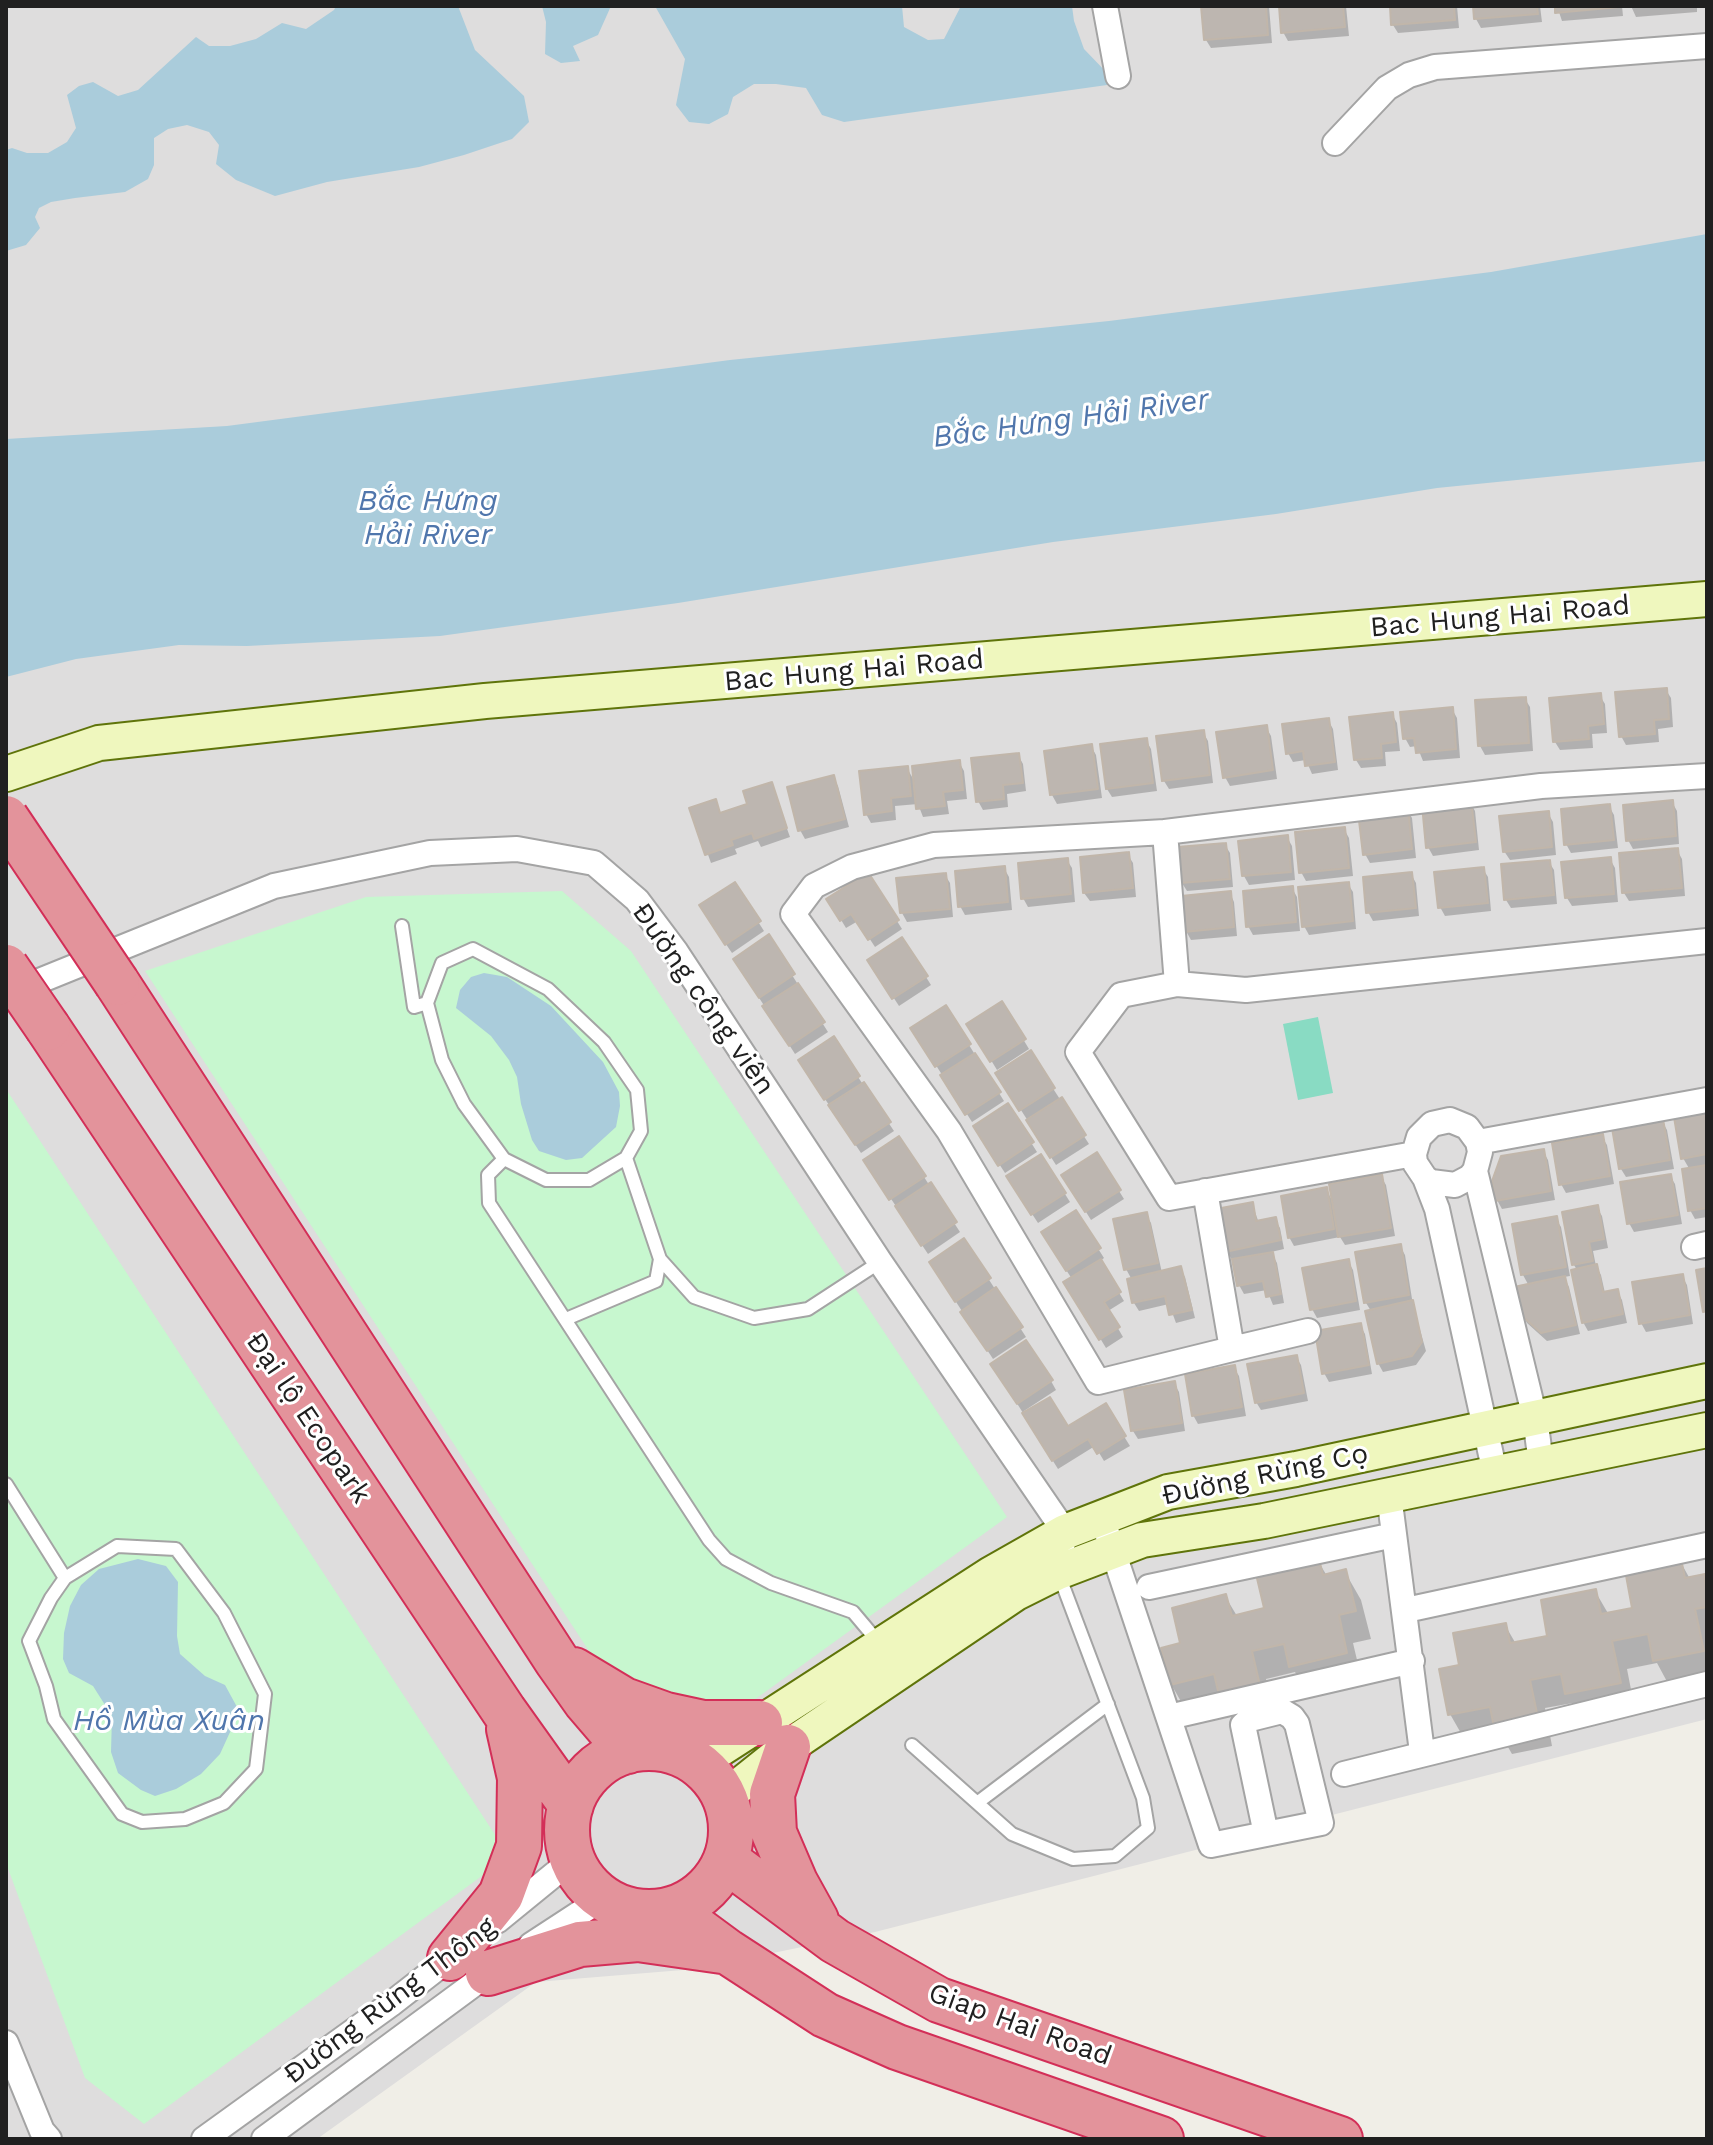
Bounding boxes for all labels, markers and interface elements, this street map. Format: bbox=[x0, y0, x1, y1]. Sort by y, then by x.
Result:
water label: Bắc Hưng Hải River bbox=[931, 382, 1211, 456]
water label: Bắc Hưng Hải River bbox=[358, 483, 498, 554]
street label: Bac Hung Hai Road bbox=[1369, 589, 1631, 645]
street label: Bac Hung Hai Road bbox=[723, 643, 985, 699]
street label: Đường công viên bbox=[624, 897, 782, 1101]
street label: Đại lộ Ecopark bbox=[238, 1326, 378, 1510]
street label: Đường Rừng Cọ bbox=[1159, 1437, 1371, 1513]
water label: Hồ Mùa Xuân bbox=[73, 1703, 265, 1739]
street label: Đường Rừng Thông bbox=[277, 1910, 503, 2092]
street label: Giap Hai Road bbox=[924, 1976, 1116, 2074]

